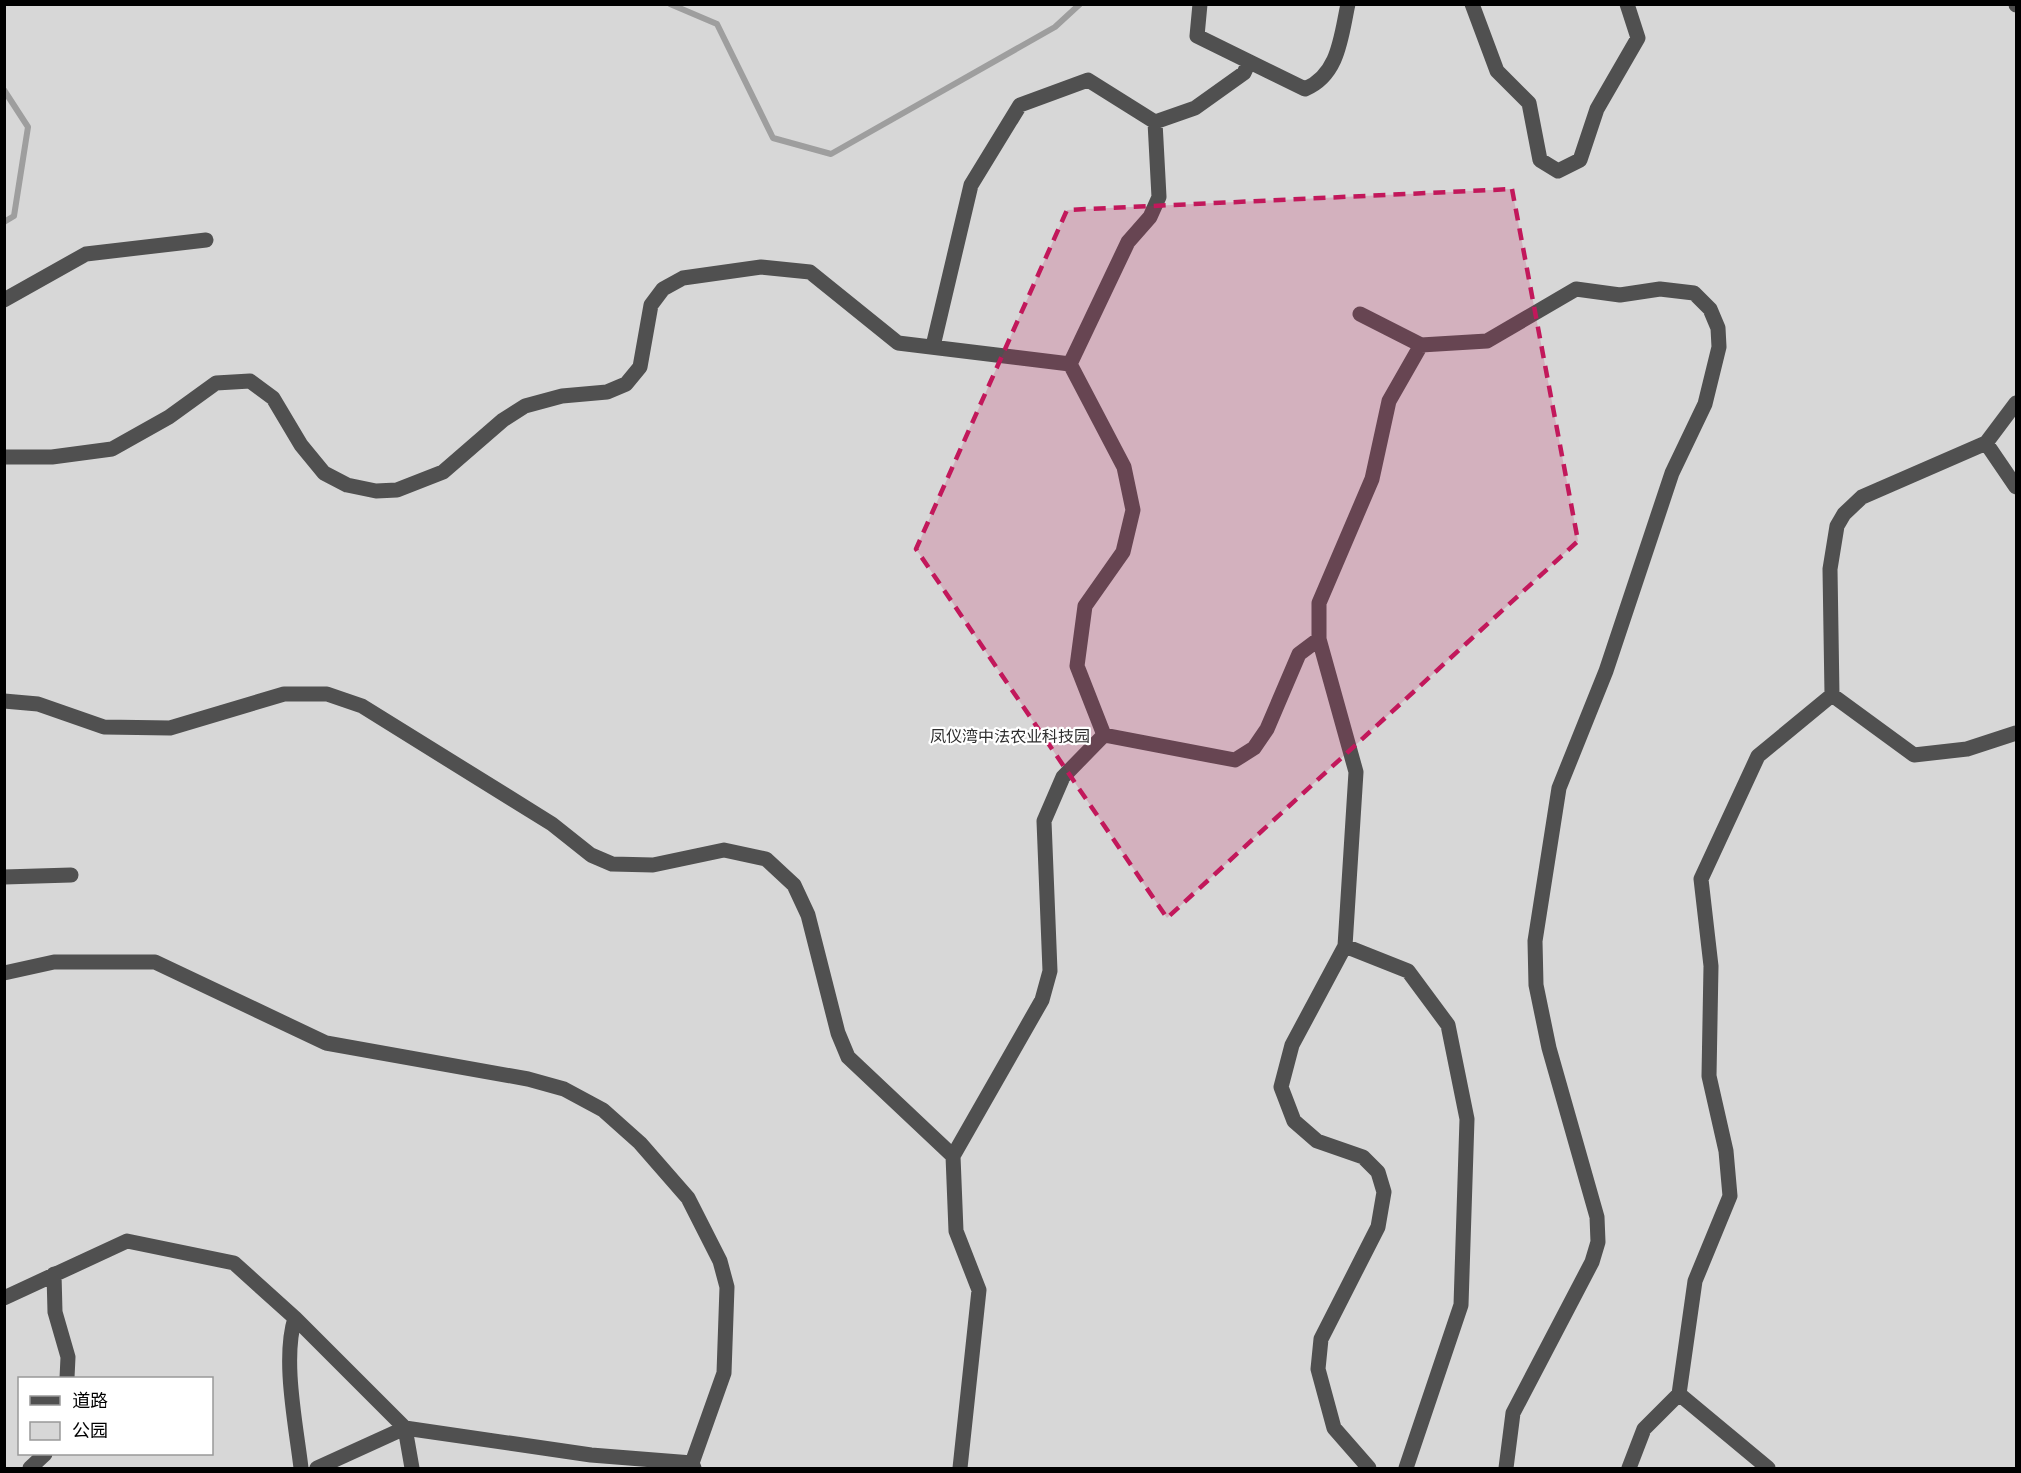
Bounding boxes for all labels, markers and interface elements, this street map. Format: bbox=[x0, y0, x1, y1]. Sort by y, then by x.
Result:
park label: 凤仪湾中法农业科技园 bbox=[930, 727, 1090, 746]
legend bbox=[18, 1377, 213, 1455]
text: 道路 bbox=[72, 1390, 108, 1411]
text: 公园 bbox=[72, 1420, 108, 1441]

